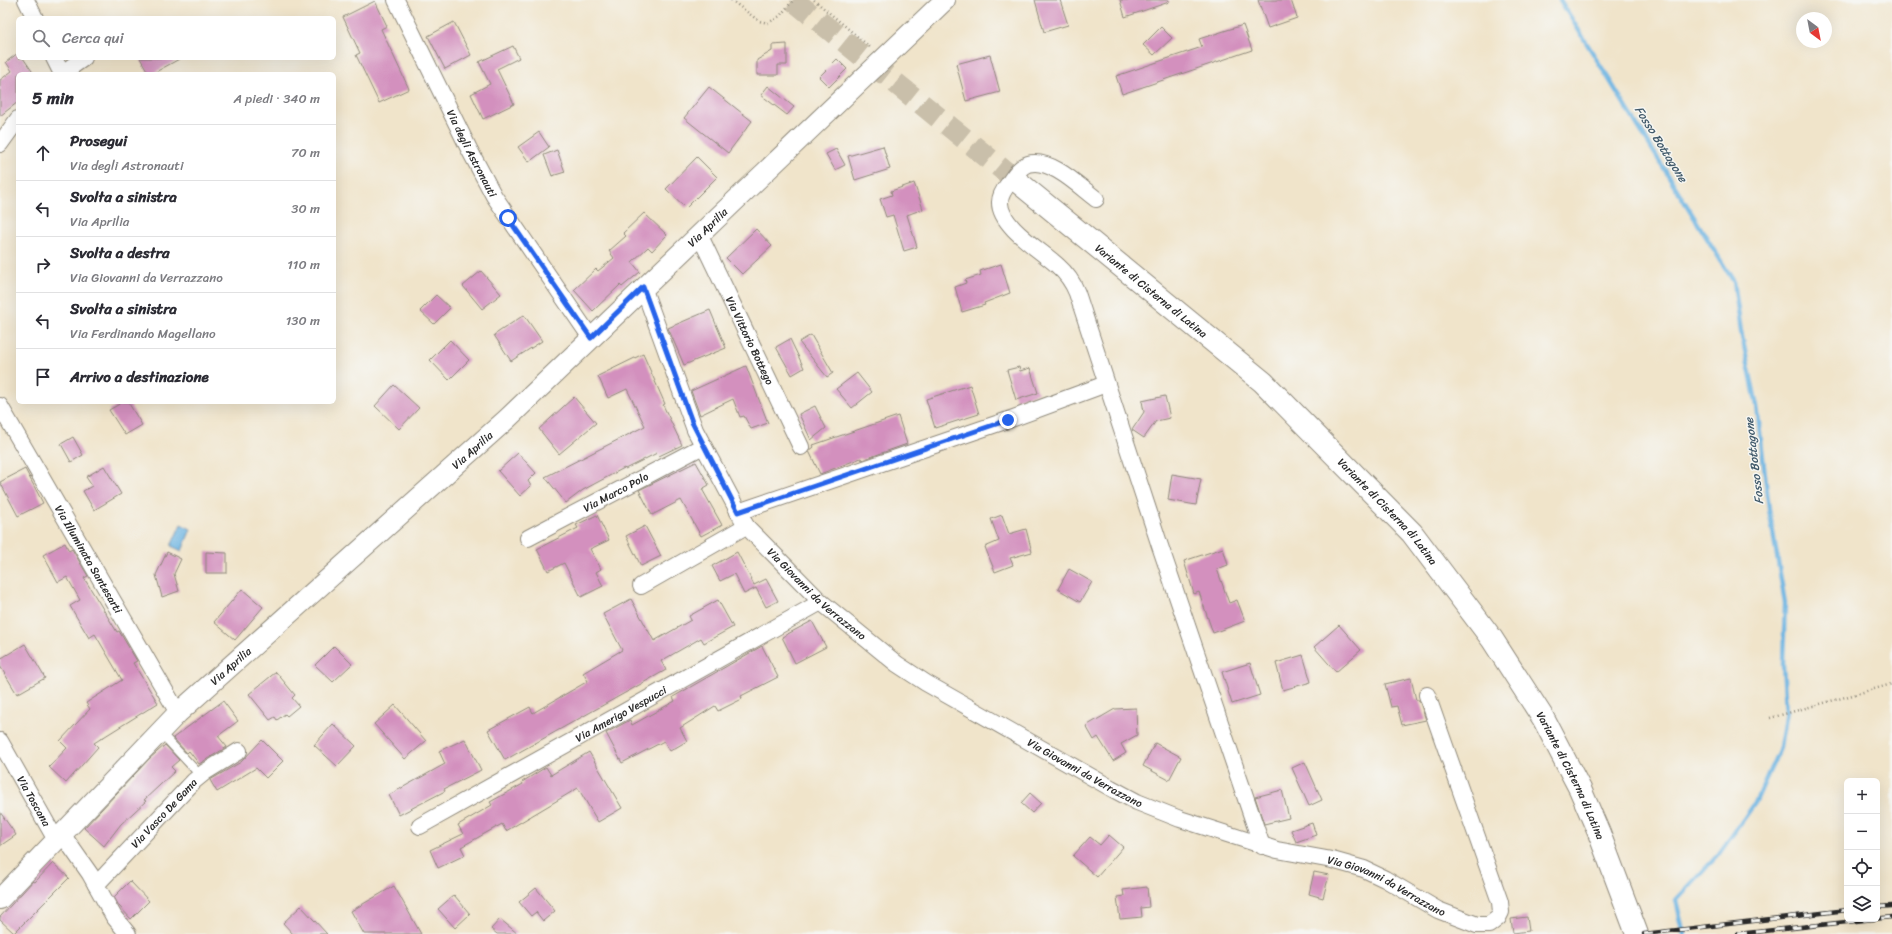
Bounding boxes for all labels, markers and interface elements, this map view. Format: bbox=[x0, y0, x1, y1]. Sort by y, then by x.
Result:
north arrow bbox=[1796, 12, 1832, 48]
search box bbox=[16, 16, 336, 60]
text: Cerca qui bbox=[62, 25, 124, 51]
icon: search bbox=[30, 27, 52, 49]
text: 5 min bbox=[32, 83, 74, 113]
text: A piedi · 340 m bbox=[233, 87, 320, 110]
water label: Fosso Bottagone bbox=[1629, 101, 1694, 188]
street label: Via degli Astronauti bbox=[441, 106, 502, 201]
text: Prosegui bbox=[70, 128, 127, 154]
text: 70 m bbox=[291, 141, 320, 164]
icon: ahead bbox=[32, 142, 54, 164]
text: Via degli Astronauti bbox=[70, 154, 183, 177]
text: Svolta a sinistra bbox=[70, 184, 177, 210]
text: 30 m bbox=[291, 197, 320, 220]
icon: left bbox=[32, 198, 54, 220]
street label: Via Aprilia bbox=[683, 203, 733, 252]
route start bbox=[499, 209, 517, 227]
text: Via Aprilia bbox=[70, 210, 129, 233]
street label: Variante di Cisterna di Latina bbox=[1090, 239, 1212, 343]
text: Svolta a destra bbox=[70, 240, 169, 266]
text: 110 m bbox=[287, 253, 320, 276]
icon: right bbox=[32, 254, 54, 276]
text: Via Giovanni da Verrazzano bbox=[70, 266, 223, 289]
street label: Via Vittorio Bottego bbox=[720, 293, 779, 389]
text: Svolta a sinistra bbox=[70, 296, 177, 322]
text: 130 m bbox=[286, 309, 320, 332]
icon: left bbox=[32, 310, 54, 332]
text: Via Ferdinando Magellano bbox=[70, 322, 216, 345]
text: Arrivo a destinazione bbox=[70, 364, 209, 390]
icon: arrive bbox=[32, 366, 54, 388]
route end bbox=[999, 411, 1017, 429]
water label: Fosso Bottagone bbox=[1738, 415, 1770, 505]
street label: Via Aprilia bbox=[447, 426, 498, 474]
street label: Variante di Cisterna di Latina bbox=[1333, 454, 1442, 570]
street label: Via Marco Polo bbox=[580, 467, 653, 518]
street label: Via Illuminata Santesarti bbox=[49, 502, 128, 618]
street label: Via Giovanni da Verrazzano bbox=[762, 543, 871, 646]
street label: Via Aprilia bbox=[206, 642, 256, 690]
street label: Via Amerigo Vespucci bbox=[572, 681, 671, 748]
street label: Variante di Cisterna di Latina bbox=[1531, 708, 1610, 843]
street label: Via Giovanni da Verrazzano bbox=[1023, 733, 1146, 813]
street label: Via Toscana bbox=[12, 772, 56, 831]
street label: Via Vasco De Gama bbox=[126, 773, 203, 853]
map controls bbox=[1844, 778, 1880, 922]
button: + bbox=[1844, 778, 1880, 814]
button: − bbox=[1844, 814, 1880, 850]
street label: Via Giovanni da Verrazzano bbox=[1326, 850, 1448, 922]
button: locate bbox=[1844, 850, 1880, 886]
button: layers bbox=[1844, 886, 1880, 922]

